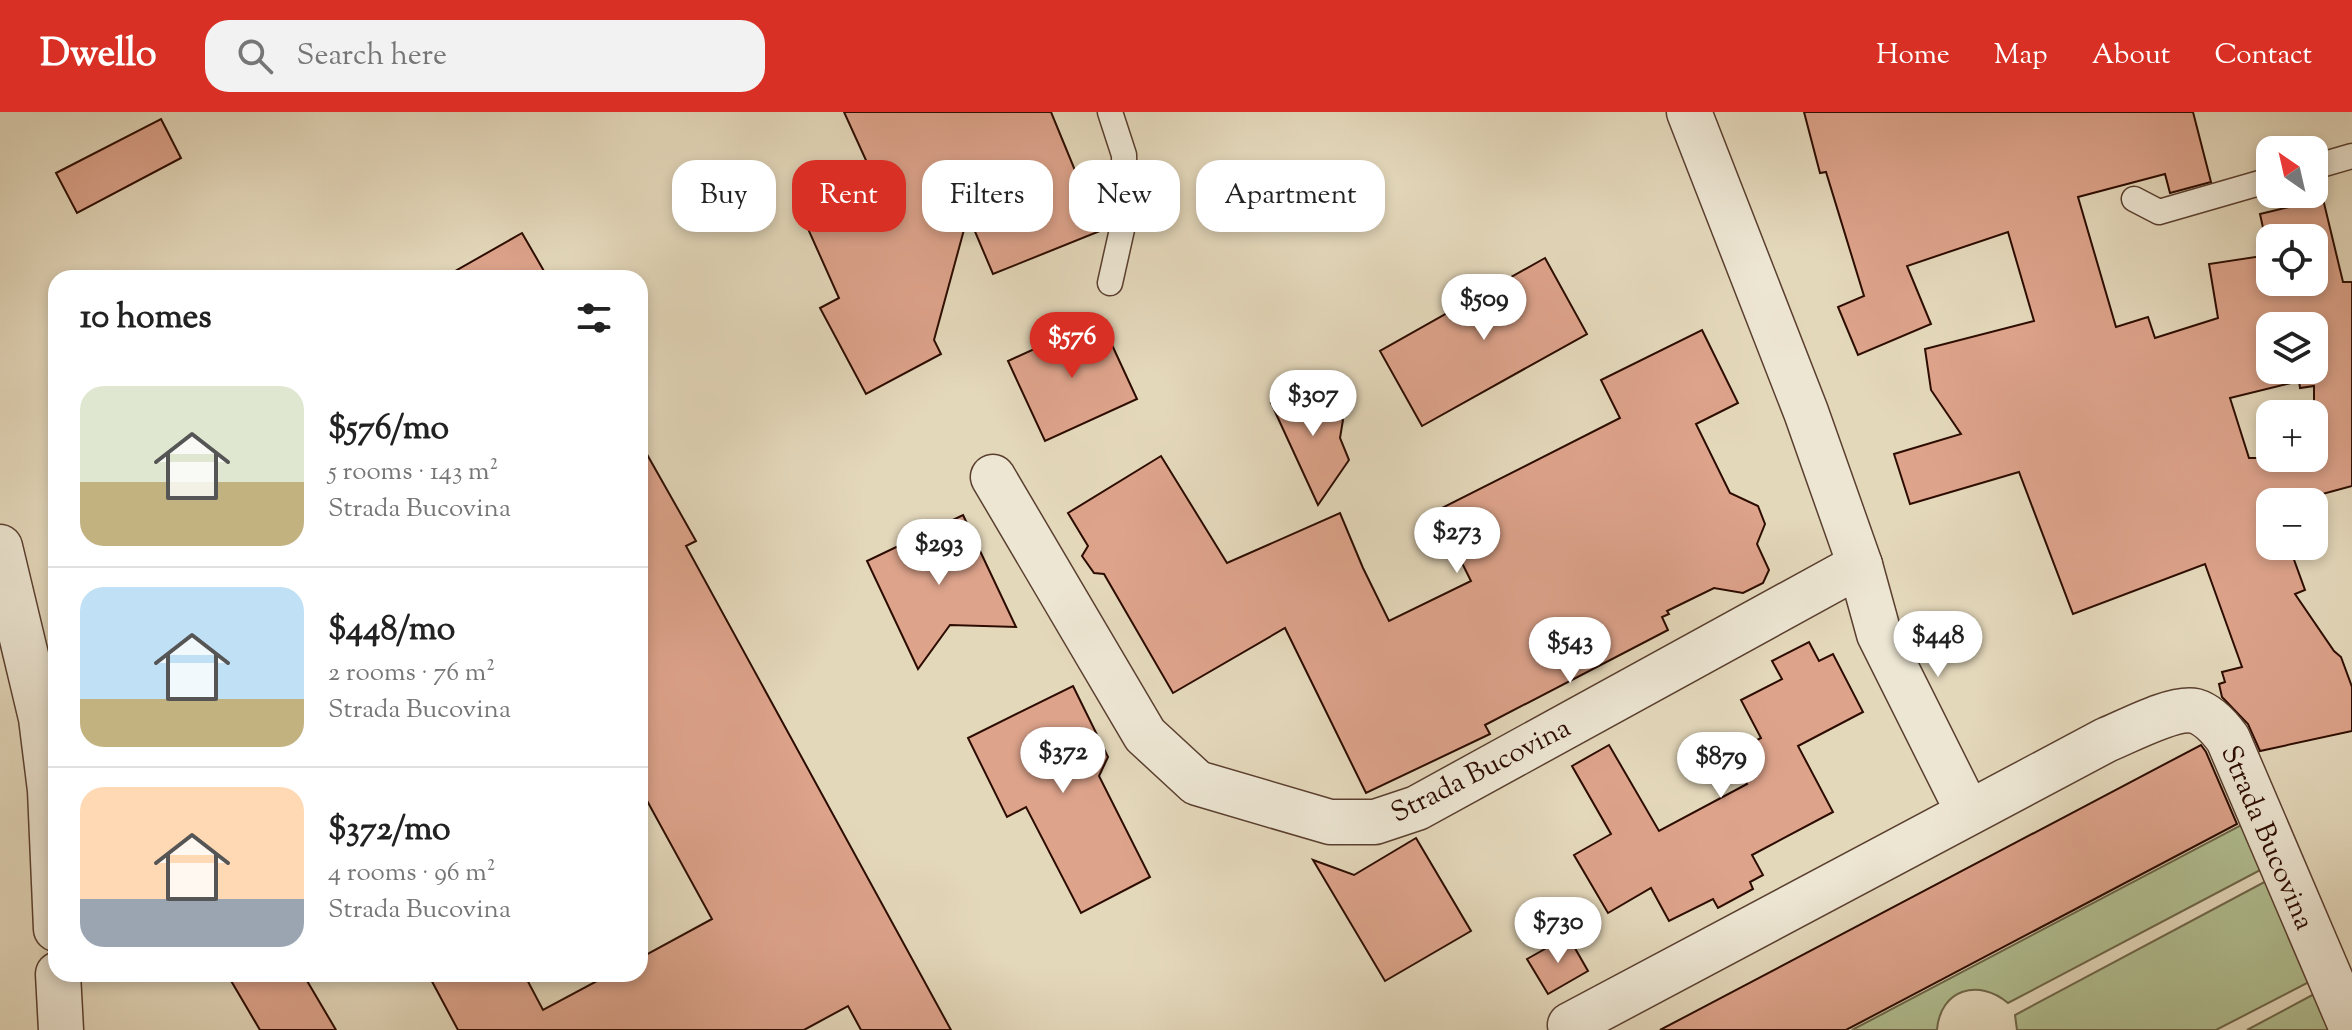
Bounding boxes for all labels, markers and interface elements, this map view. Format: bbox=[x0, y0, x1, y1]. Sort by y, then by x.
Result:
search box bbox=[205, 20, 765, 92]
text: Dwello bbox=[40, 29, 157, 83]
icon: search bbox=[233, 34, 277, 78]
text: Search here bbox=[297, 35, 447, 78]
text: Home bbox=[1876, 36, 1950, 76]
text: Map bbox=[1994, 36, 2048, 76]
text: About bbox=[2092, 36, 2170, 76]
text: Contact bbox=[2214, 36, 2312, 76]
north arrow bbox=[2256, 136, 2328, 208]
map controls bbox=[2256, 136, 2328, 560]
chip: Buy bbox=[672, 160, 776, 232]
chip: Rent bbox=[792, 160, 906, 232]
chip: Filters bbox=[922, 160, 1053, 232]
chip: New bbox=[1069, 160, 1180, 232]
chip: Apartment bbox=[1196, 160, 1385, 232]
button: locate bbox=[2256, 224, 2328, 296]
pin: $509 bbox=[1437, 274, 1531, 342]
text: $509 bbox=[1459, 281, 1509, 318]
text: 10 homes bbox=[80, 294, 212, 343]
icon: filters bbox=[572, 296, 616, 340]
pin: $576 bbox=[1025, 312, 1119, 380]
button: layers bbox=[2256, 312, 2328, 384]
text: $576 bbox=[1048, 319, 1096, 356]
pin: $307 bbox=[1266, 370, 1360, 438]
text: $307 bbox=[1288, 377, 1338, 414]
button: + bbox=[2256, 400, 2328, 472]
text: $576/mo bbox=[328, 405, 449, 454]
icon: home bbox=[144, 418, 240, 514]
text: 5 rooms · 143 m² bbox=[328, 454, 498, 491]
button: − bbox=[2256, 488, 2328, 560]
text: Strada Bucovina bbox=[328, 491, 511, 528]
pin: $273 bbox=[1410, 507, 1504, 575]
text: $273 bbox=[1432, 514, 1482, 551]
pin: $293 bbox=[892, 519, 986, 587]
text: $293 bbox=[914, 526, 964, 563]
text: $448/mo bbox=[328, 606, 455, 655]
pin: $448 bbox=[1891, 611, 1985, 679]
pin: $543 bbox=[1523, 617, 1617, 685]
text: $448 bbox=[1911, 618, 1965, 655]
icon: home bbox=[144, 619, 240, 715]
text: $543 bbox=[1547, 624, 1593, 661]
text: 2 rooms · 76 m² bbox=[328, 655, 495, 692]
text: Strada Bucovina bbox=[328, 692, 511, 729]
street label: Strada Bucovina bbox=[1385, 709, 1578, 834]
pin: $372 bbox=[1016, 727, 1110, 795]
pin: $879 bbox=[1674, 732, 1768, 800]
text: $372 bbox=[1038, 734, 1088, 771]
text: $879 bbox=[1695, 739, 1747, 776]
street label: Strada Bucovina bbox=[2209, 740, 2323, 937]
text: $372/mo bbox=[328, 806, 451, 855]
icon: home bbox=[144, 819, 240, 915]
text: 4 rooms · 96 m² bbox=[328, 855, 496, 892]
text: Strada Bucovina bbox=[328, 892, 511, 929]
pin: $730 bbox=[1511, 897, 1605, 965]
text: $730 bbox=[1533, 904, 1583, 941]

